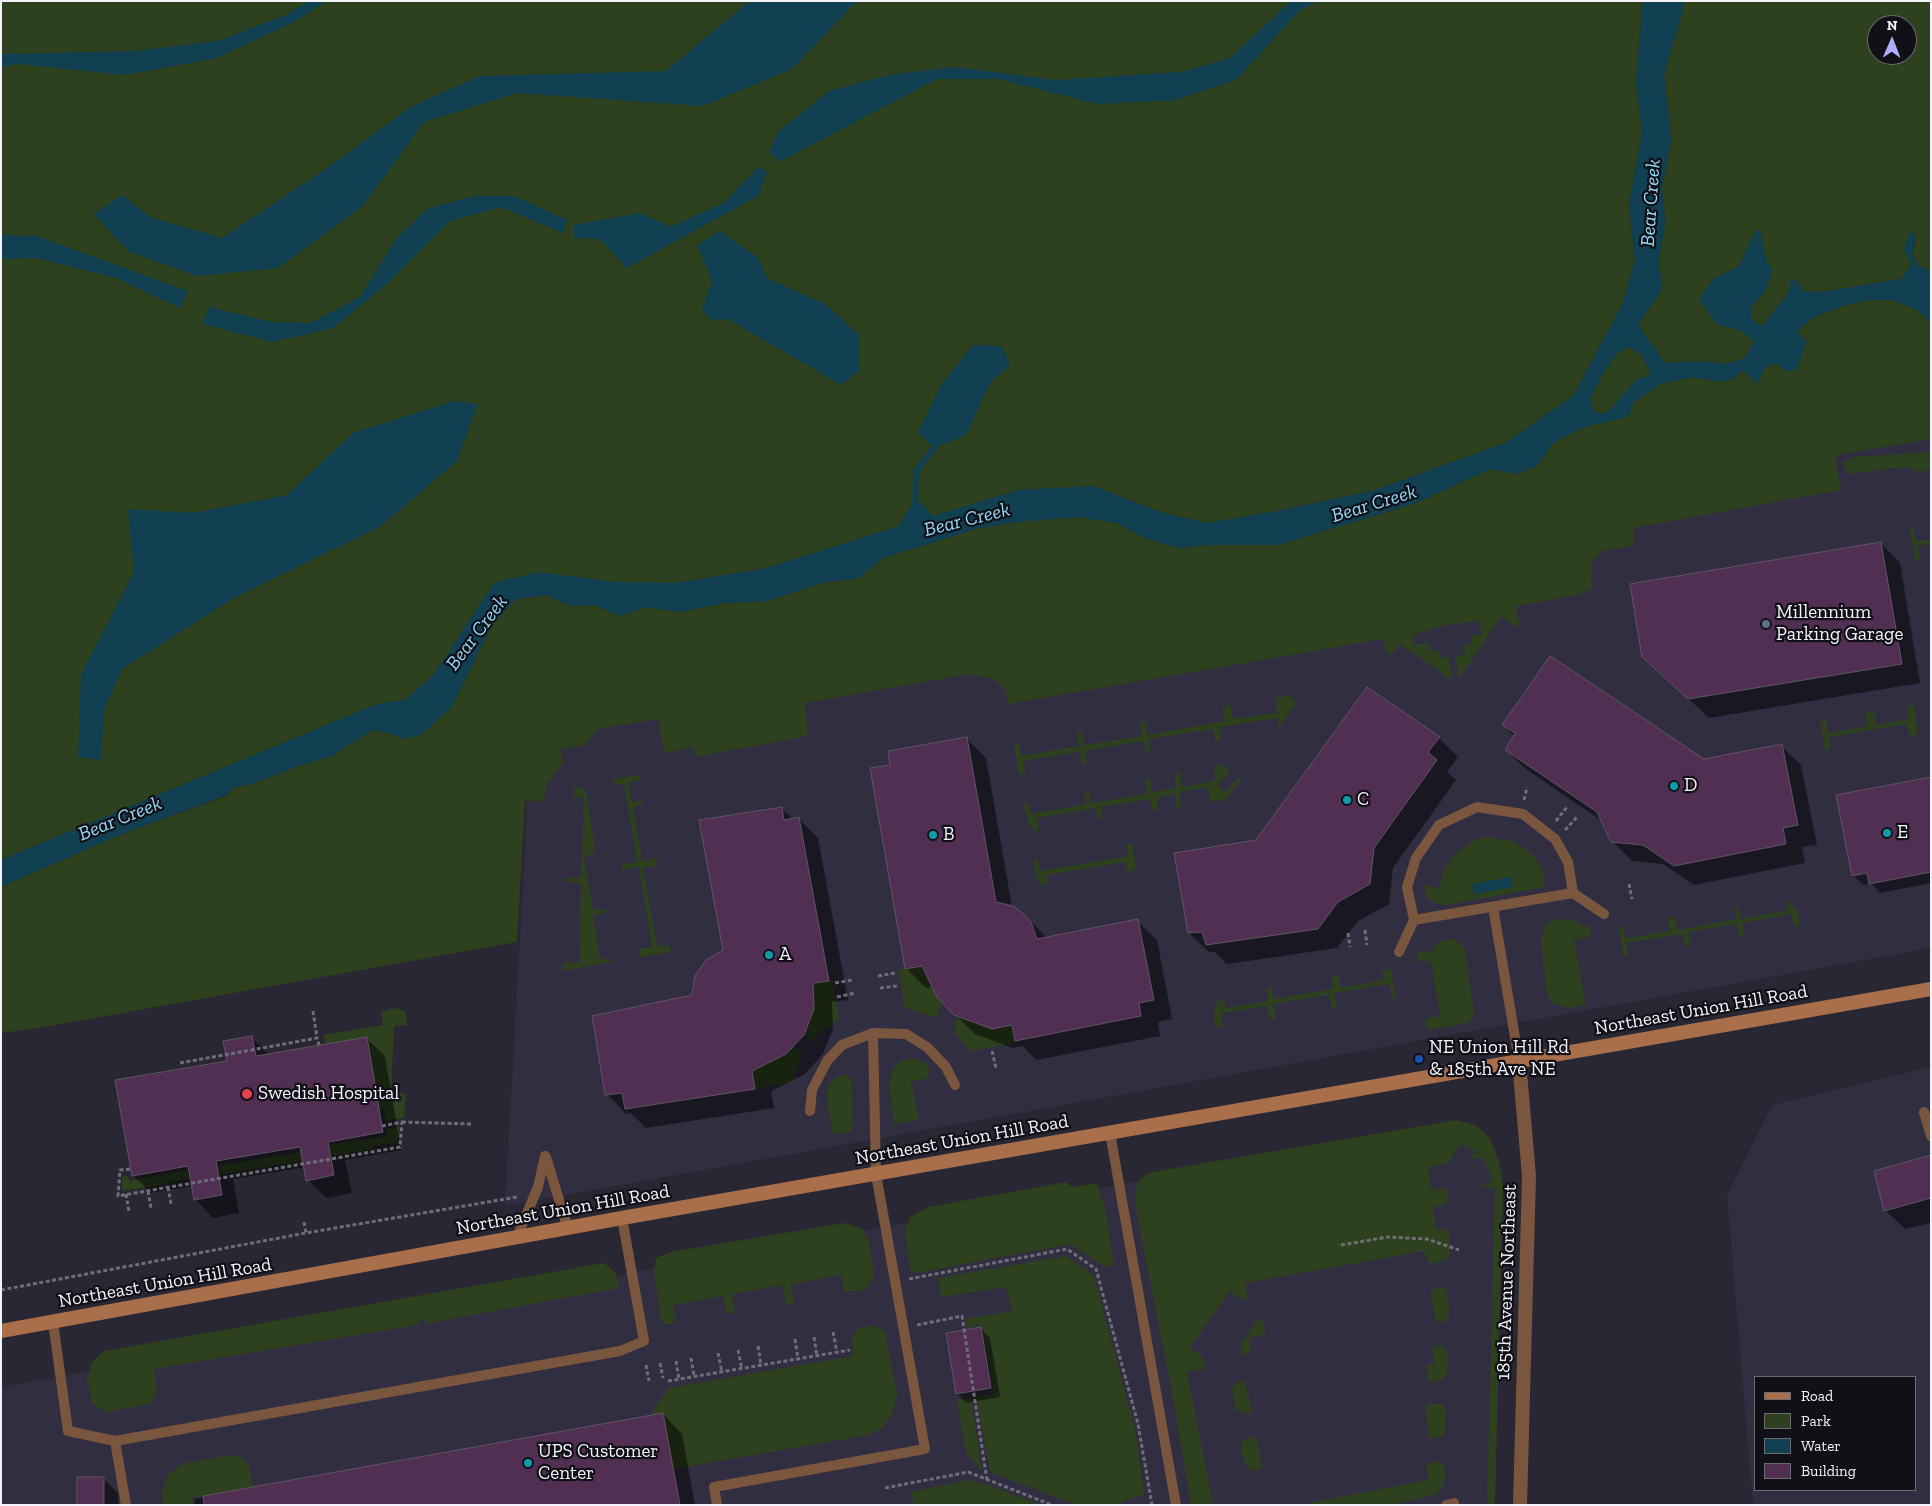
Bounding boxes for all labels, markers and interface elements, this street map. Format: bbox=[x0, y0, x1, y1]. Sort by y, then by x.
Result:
north arrow bbox=[1867, 15, 1917, 65]
text: N bbox=[1887, 17, 1898, 34]
water label: Bear Creek bbox=[1636, 158, 1666, 248]
water label: Bear Creek bbox=[1329, 480, 1419, 528]
water label: Bear Creek bbox=[922, 498, 1012, 542]
water label: Bear Creek bbox=[441, 591, 513, 675]
place label: Millennium Parking Garage bbox=[1776, 602, 1903, 646]
marker: Millennium Parking Garage bbox=[1760, 618, 1772, 630]
place label: D bbox=[1684, 775, 1697, 797]
marker: D bbox=[1668, 780, 1680, 792]
place label: C bbox=[1357, 789, 1369, 811]
water label: Bear Creek bbox=[75, 791, 165, 847]
marker: C bbox=[1341, 794, 1353, 806]
place label: E bbox=[1897, 822, 1908, 844]
place label: B bbox=[943, 824, 954, 846]
marker: E bbox=[1881, 827, 1893, 839]
marker: B bbox=[927, 829, 939, 841]
place label: A bbox=[779, 944, 791, 966]
marker: A bbox=[763, 949, 775, 961]
street label: Northeast Union Hill Road bbox=[1593, 980, 1809, 1040]
place label: NE Union Hill Rd & 185th Ave NE bbox=[1429, 1037, 1569, 1081]
marker: NE Union Hill Rd & 185th Ave NE bbox=[1413, 1053, 1425, 1065]
place label: Swedish Hospital bbox=[258, 1083, 399, 1105]
marker: Swedish Hospital bbox=[240, 1087, 254, 1101]
street label: Northeast Union Hill Road bbox=[854, 1110, 1070, 1170]
street label: Northeast Union Hill Road bbox=[455, 1180, 671, 1240]
street label: 185th Avenue Northeast bbox=[1492, 1184, 1522, 1380]
street label: Northeast Union Hill Road bbox=[57, 1253, 273, 1313]
legend bbox=[1754, 1376, 1917, 1491]
text: Road bbox=[1801, 1387, 1833, 1405]
text: Park bbox=[1801, 1412, 1831, 1430]
text: Water bbox=[1801, 1437, 1841, 1455]
place label: UPS Customer Center bbox=[538, 1441, 658, 1485]
marker: UPS Customer Center bbox=[522, 1457, 534, 1469]
text: Building bbox=[1801, 1462, 1856, 1480]

